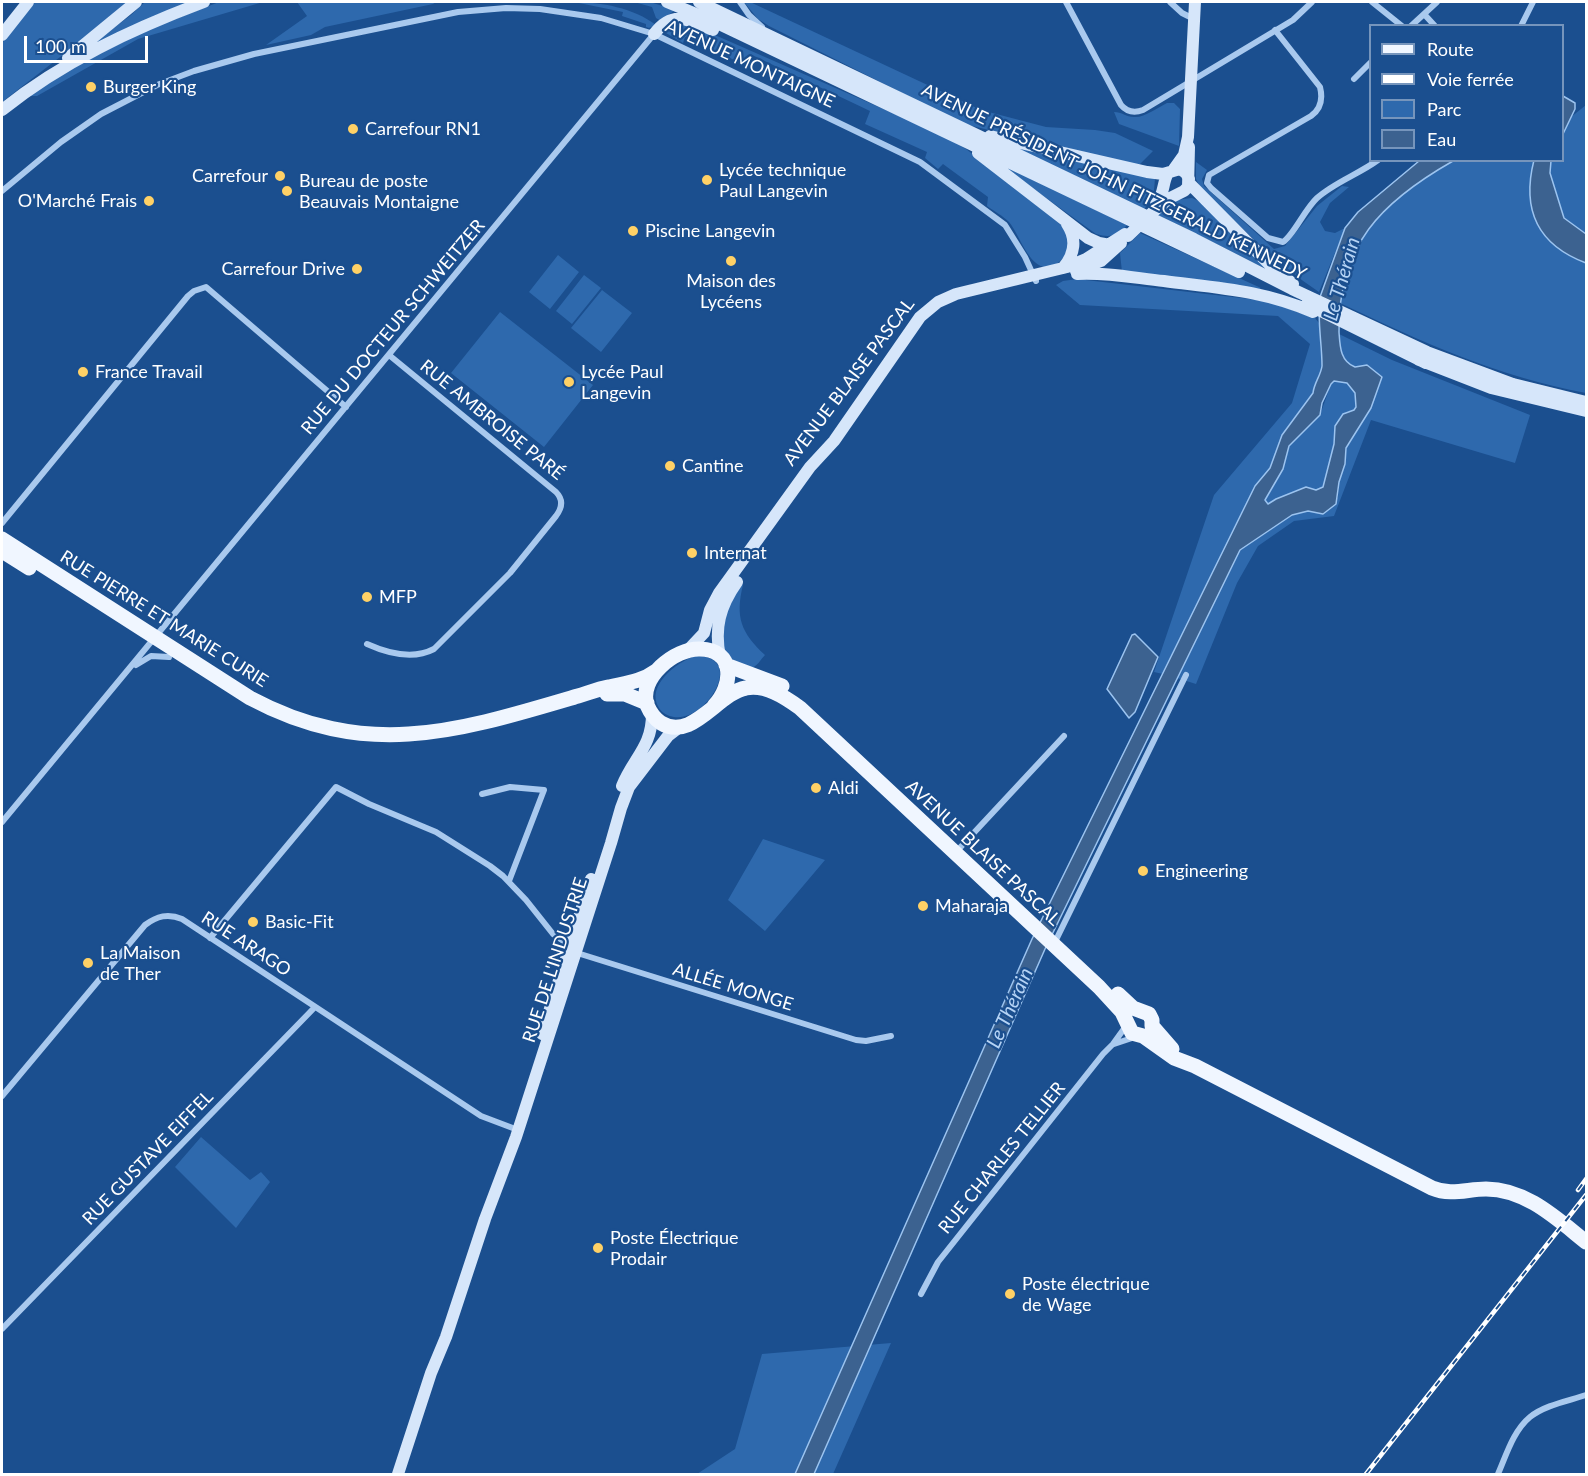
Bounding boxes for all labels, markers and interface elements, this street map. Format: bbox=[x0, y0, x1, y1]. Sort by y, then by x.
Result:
street label: AVENUE MONTAIGNE bbox=[662, 15, 838, 113]
scale bar bbox=[27, 24, 152, 62]
legend bbox=[1369, 24, 1564, 162]
text: 100 m bbox=[35, 35, 86, 57]
text: Route bbox=[1427, 38, 1474, 60]
text: Voie ferrée bbox=[1427, 68, 1514, 90]
place label: Burger King bbox=[103, 76, 196, 98]
street label: AVENUE PRÉSIDENT JOHN FITZGERALD KENNEDY bbox=[918, 79, 1310, 285]
marker: Burger King bbox=[84, 80, 98, 94]
text: Parc bbox=[1427, 98, 1461, 120]
place label: Carrefour RN1 bbox=[365, 118, 481, 140]
marker: Carrefour RN1 bbox=[346, 122, 360, 136]
text: Eau bbox=[1427, 128, 1456, 150]
place label: Lycée technique Paul Langevin bbox=[719, 159, 846, 201]
place label: Carrefour bbox=[192, 165, 268, 187]
marker: Carrefour bbox=[273, 169, 287, 183]
place label: Bureau de poste Beauvais Montaigne bbox=[299, 170, 459, 213]
marker: Lycée technique Paul Langevin bbox=[700, 173, 714, 187]
marker: Bureau de poste Beauvais Montaigne bbox=[280, 184, 294, 198]
place label: O'Marché Frais bbox=[18, 190, 137, 212]
marker: O'Marché Frais bbox=[142, 194, 156, 208]
street label: RUE DU DOCTEUR SCHWEITZER bbox=[297, 215, 489, 439]
place label: Piscine Langevin bbox=[645, 220, 775, 242]
marker: Piscine Langevin bbox=[626, 224, 640, 238]
water label: Le Thérain bbox=[1319, 235, 1365, 323]
marker: Maison des Lycéens bbox=[724, 254, 738, 268]
place label: Carrefour Drive bbox=[222, 258, 345, 280]
marker: Carrefour Drive bbox=[350, 262, 364, 276]
place label: Maison des Lycéens bbox=[686, 270, 776, 312]
street label: AVENUE BLAISE PASCAL bbox=[779, 294, 919, 470]
street label: RUE AMBROISE PARÉ bbox=[416, 355, 568, 485]
place label: France Travail bbox=[95, 361, 203, 383]
place label: Lycée Paul Langevin bbox=[581, 361, 663, 404]
marker: France Travail bbox=[76, 365, 90, 379]
marker: Lycée Paul Langevin bbox=[562, 375, 576, 389]
place label: Cantine bbox=[682, 455, 744, 477]
marker: Cantine bbox=[663, 459, 677, 473]
place label: Internat bbox=[704, 542, 767, 564]
street label: RUE PIERRE ET MARIE CURIE bbox=[56, 546, 272, 692]
marker: Internat bbox=[685, 546, 699, 560]
place label: MFP bbox=[379, 586, 417, 608]
marker: MFP bbox=[360, 590, 374, 604]
street label: AVENUE BLAISE PASCAL bbox=[901, 776, 1065, 930]
place label: Aldi bbox=[828, 777, 859, 799]
marker: Aldi bbox=[809, 781, 823, 795]
place label: Engineering bbox=[1155, 860, 1248, 882]
marker: Engineering bbox=[1136, 864, 1150, 878]
street label: RUE DE L'INDUSTRIE bbox=[518, 875, 592, 1045]
place label: Maharaja bbox=[935, 895, 1008, 917]
marker: Maharaja bbox=[916, 899, 930, 913]
street label: RUE ARAGO bbox=[197, 907, 295, 981]
place label: Basic-Fit bbox=[265, 911, 334, 933]
marker: Basic-Fit bbox=[246, 915, 260, 929]
place label: La Maison de Ther bbox=[100, 942, 181, 984]
marker: La Maison de Ther bbox=[81, 956, 95, 970]
street label: ALLÉE MONGE bbox=[670, 958, 796, 1016]
water label: Le Thérain bbox=[982, 964, 1038, 1052]
street label: RUE CHARLES TELLIER bbox=[934, 1078, 1070, 1238]
street label: RUE GUSTAVE EIFFEL bbox=[78, 1086, 218, 1230]
place label: Poste Électrique Prodair bbox=[610, 1227, 738, 1270]
marker: Poste Électrique Prodair bbox=[591, 1241, 605, 1255]
place label: Poste électrique de Wage bbox=[1022, 1273, 1150, 1316]
marker: Poste électrique de Wage bbox=[1003, 1287, 1017, 1301]

